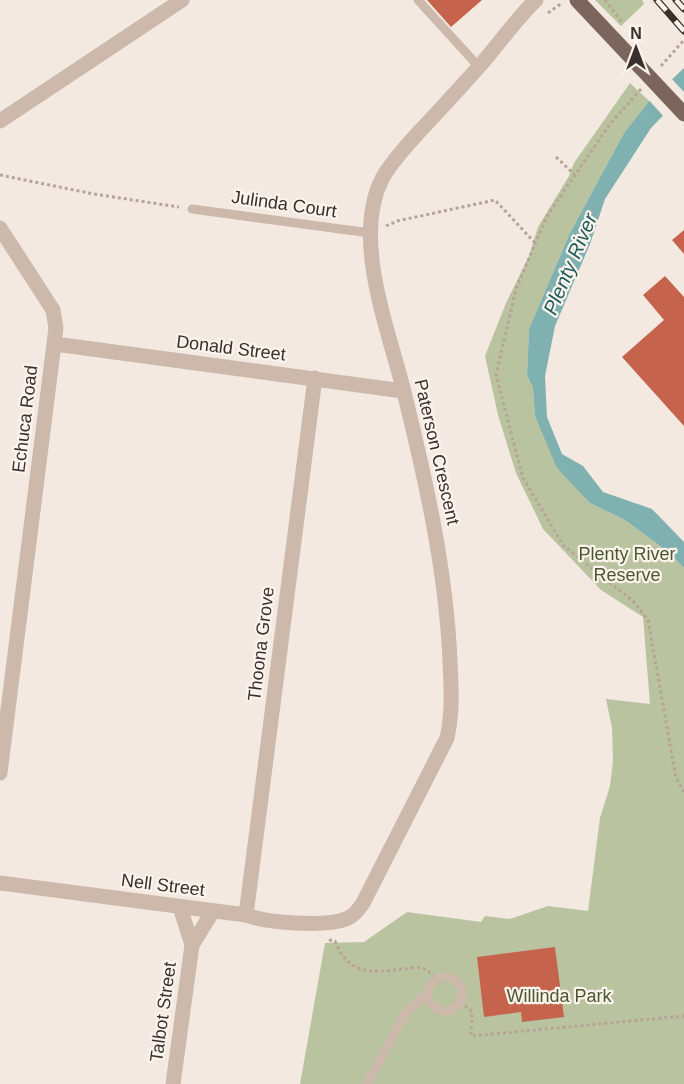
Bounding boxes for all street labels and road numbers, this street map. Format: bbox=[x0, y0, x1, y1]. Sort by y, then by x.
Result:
street label: Julinda Court bbox=[230, 187, 338, 221]
street label: Donald Street bbox=[175, 331, 287, 365]
street label: Echuca Road bbox=[8, 364, 42, 474]
street label: Paterson Crescent bbox=[410, 377, 464, 527]
street label: Thoona Grove bbox=[244, 586, 278, 702]
street label: Nell Street bbox=[120, 870, 206, 900]
street label: Talbot Street bbox=[146, 961, 180, 1063]

